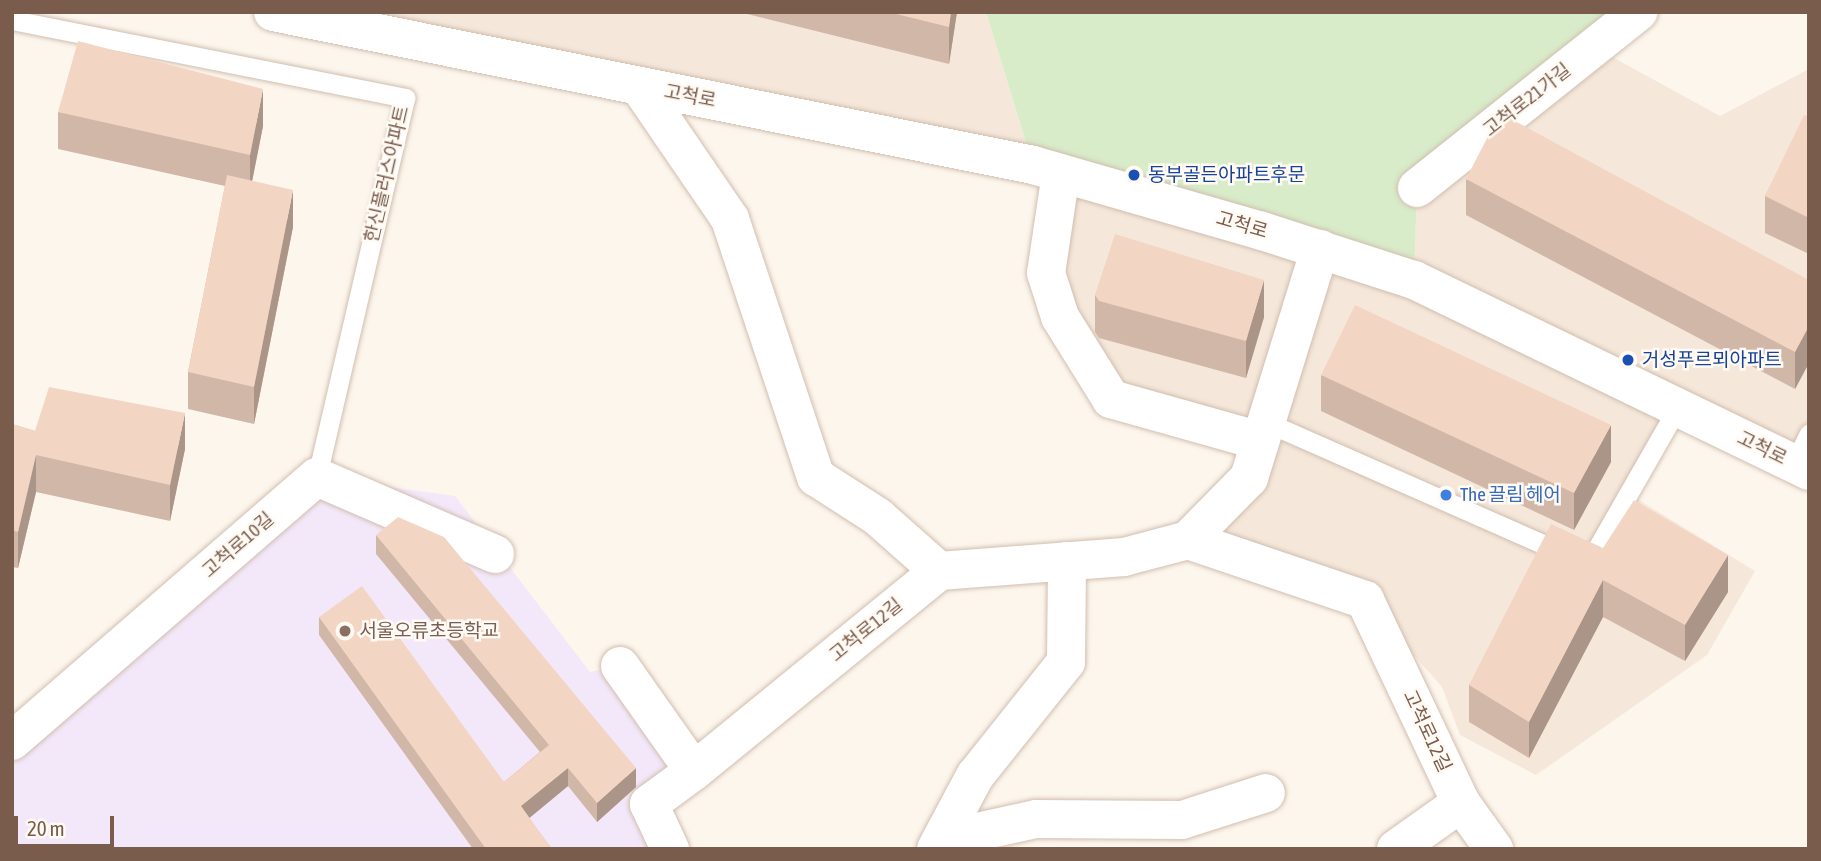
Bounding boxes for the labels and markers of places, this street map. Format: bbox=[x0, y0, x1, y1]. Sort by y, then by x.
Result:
place label: 동부골든아파트후문 bbox=[1148, 164, 1305, 186]
marker: 동부골든아파트후문 bbox=[1126, 167, 1142, 183]
place label: 거성푸르뫼아파트 bbox=[1642, 349, 1782, 371]
marker: 거성푸르뫼아파트 bbox=[1620, 352, 1636, 368]
place label: The 끌림 헤어 bbox=[1460, 484, 1561, 506]
marker: The 끌림 헤어 bbox=[1438, 487, 1454, 503]
place label: 서울오류초등학교 bbox=[359, 620, 499, 642]
marker: 서울오류초등학교 bbox=[337, 623, 353, 639]

